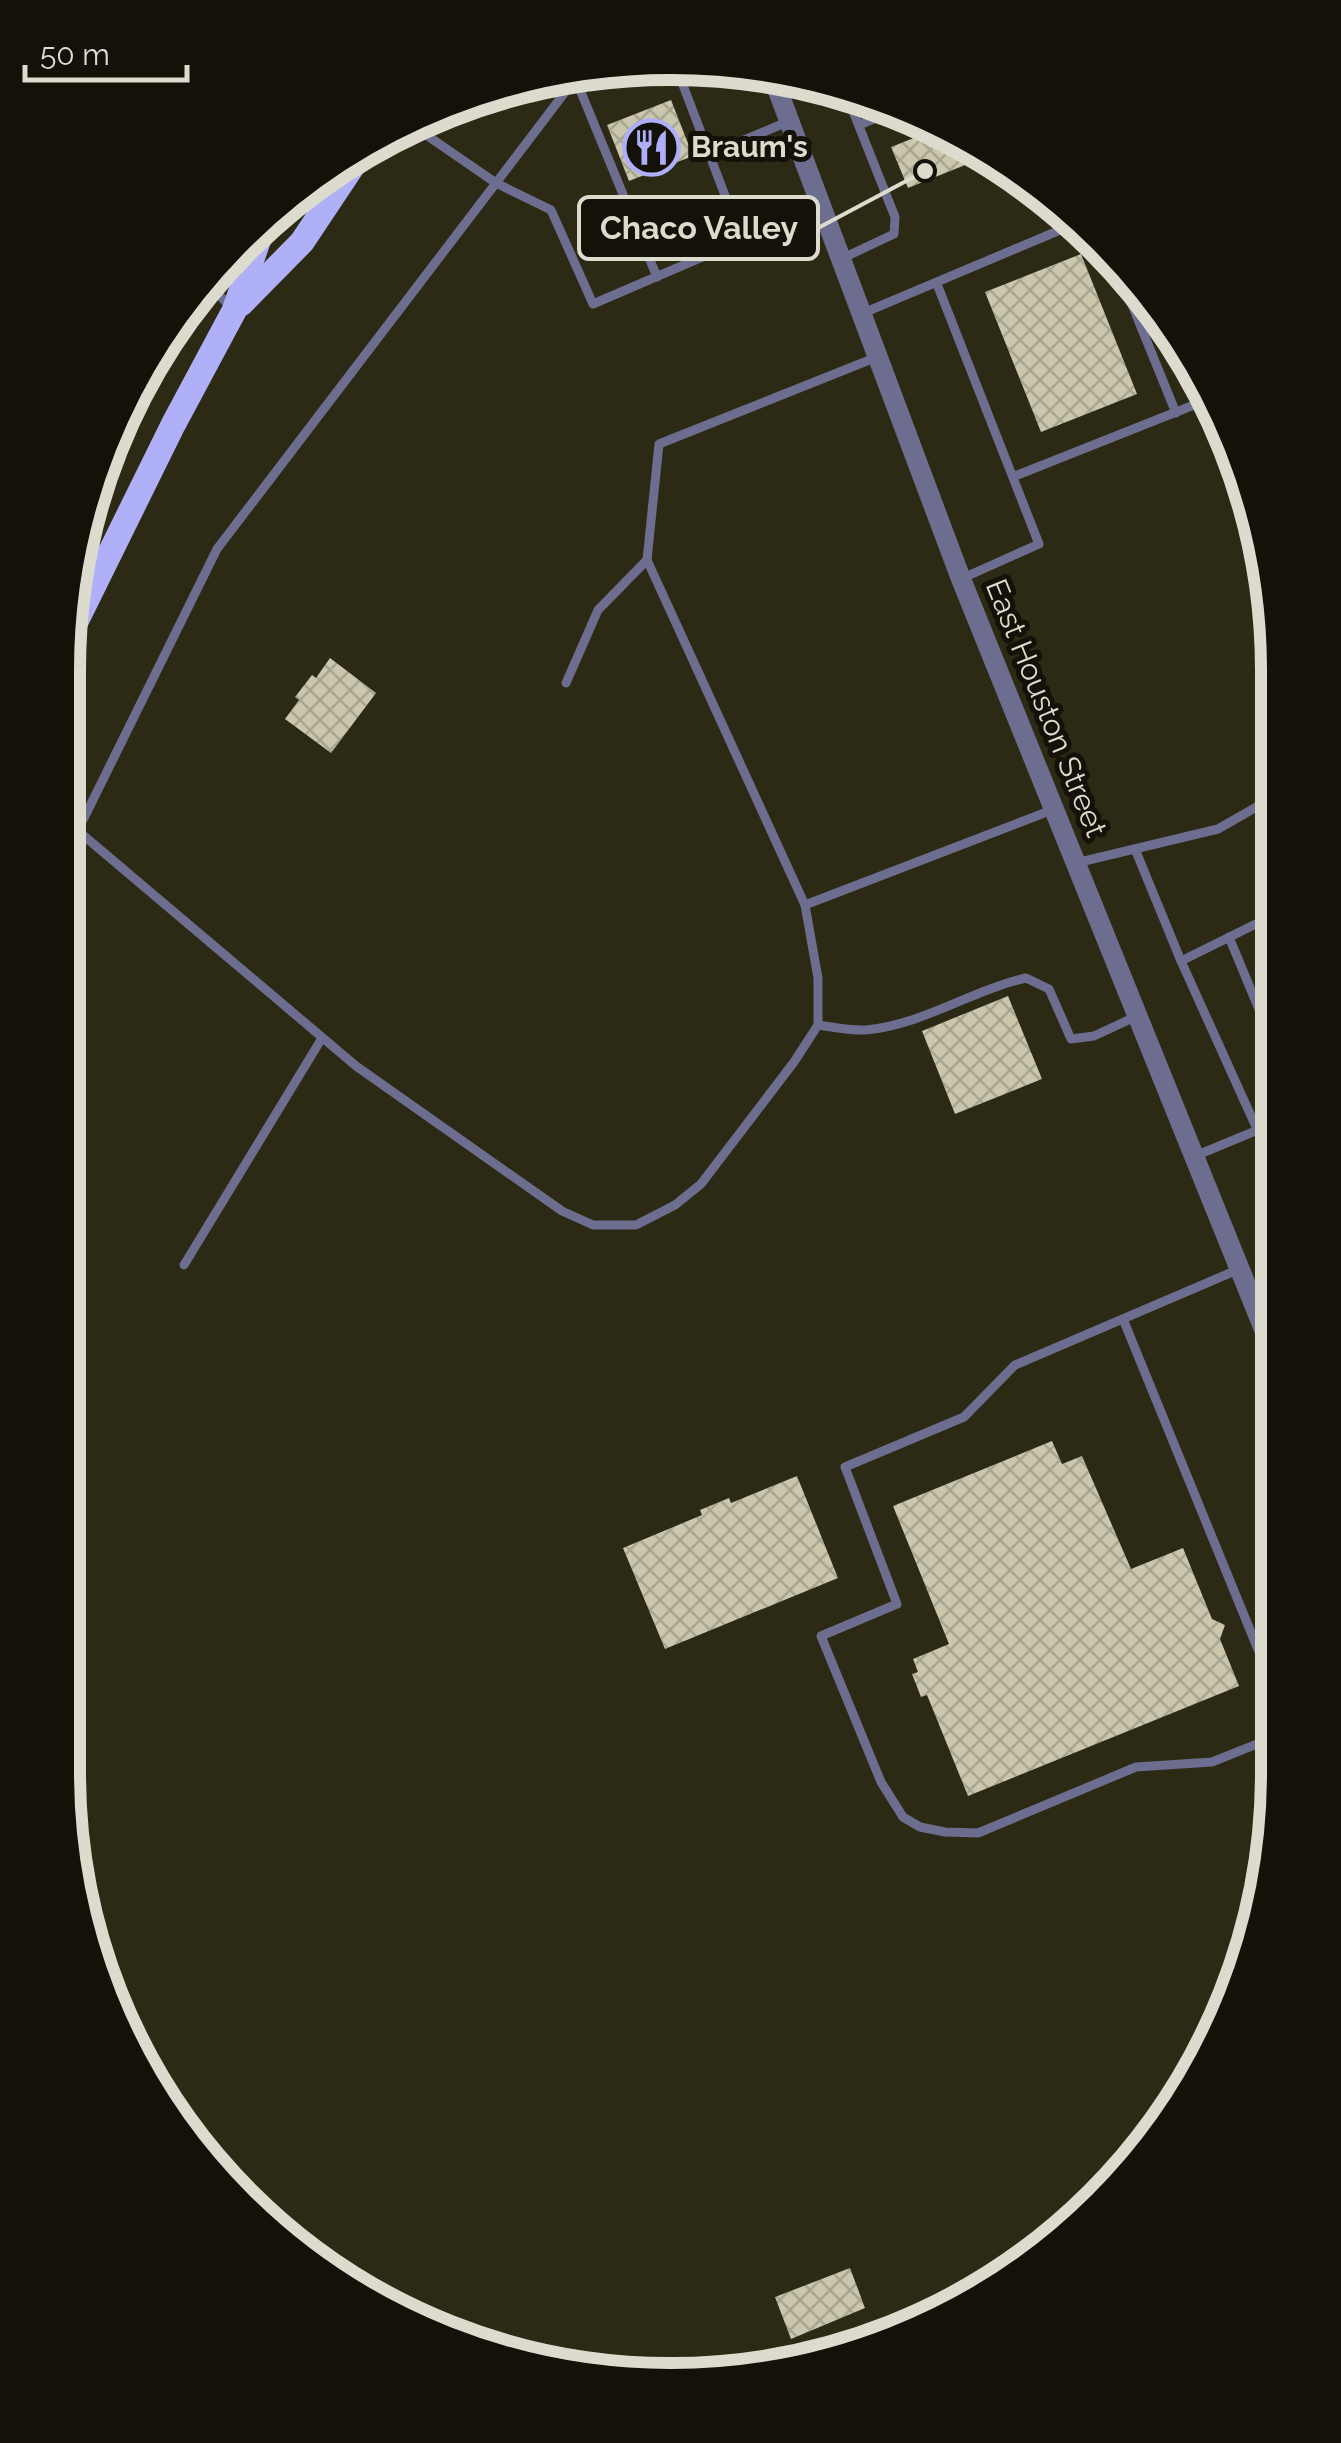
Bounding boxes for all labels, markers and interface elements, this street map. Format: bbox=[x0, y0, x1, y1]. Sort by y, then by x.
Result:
scale bar bbox=[25, 20, 188, 82]
text: 50 m bbox=[40, 37, 110, 72]
restaurant icon: Braum's bbox=[622, 117, 682, 177]
place label: Braum's bbox=[691, 129, 808, 164]
callout: Chaco Valley bbox=[579, 197, 818, 259]
text: Chaco Valley bbox=[600, 209, 799, 246]
street label: East Houston Street bbox=[979, 574, 1114, 842]

